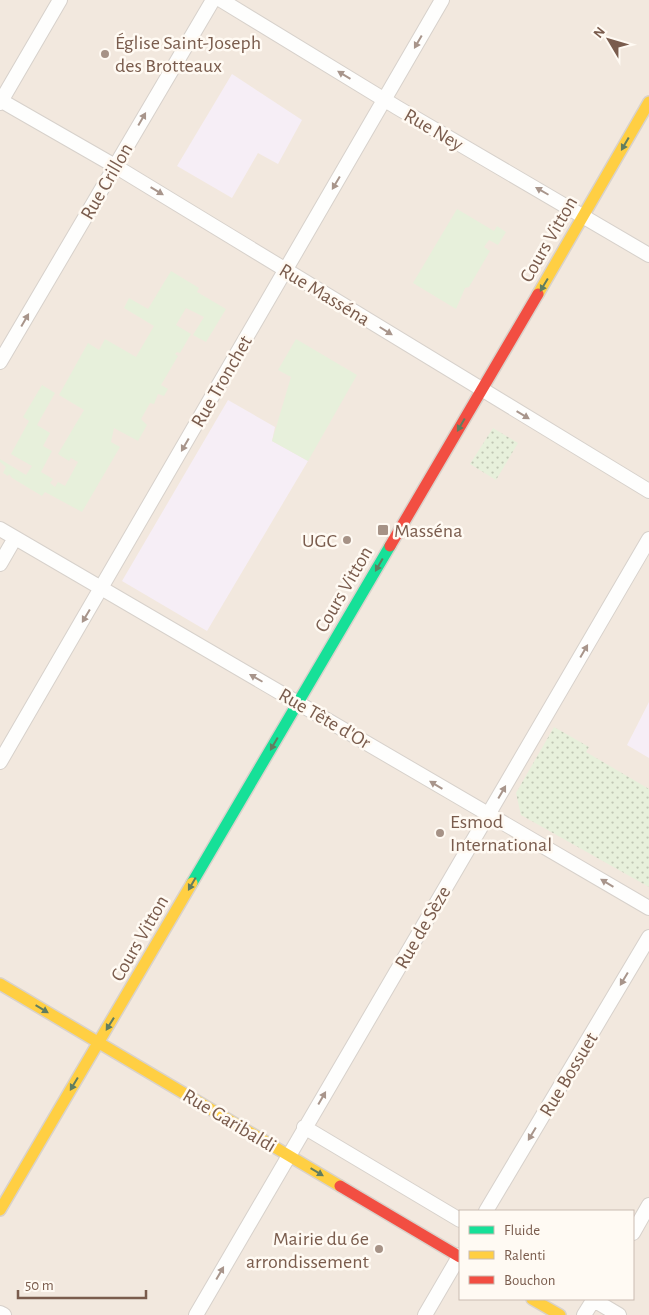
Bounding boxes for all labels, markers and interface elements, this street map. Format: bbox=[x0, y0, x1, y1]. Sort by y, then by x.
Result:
north arrow bbox=[584, 15, 634, 65]
text: N bbox=[591, 24, 608, 41]
place label: Église Saint-Joseph des Brotteaux bbox=[115, 32, 261, 76]
one-way arrow bbox=[414, 35, 422, 50]
marker: Église Saint-Joseph des Brotteaux bbox=[99, 48, 111, 60]
one-way arrow bbox=[337, 71, 350, 80]
street label: Rue Ney bbox=[401, 105, 467, 155]
one-way arrow bbox=[138, 113, 147, 126]
one-way arrow bbox=[621, 137, 629, 151]
street label: Rue Crillon bbox=[77, 140, 137, 223]
one-way arrow bbox=[332, 176, 341, 189]
one-way arrow bbox=[150, 187, 163, 196]
one-way arrow bbox=[534, 187, 549, 195]
street label: Cours Vitton bbox=[516, 193, 581, 286]
street label: Rue Masséna bbox=[276, 260, 373, 330]
one-way arrow bbox=[539, 278, 548, 291]
one-way arrow bbox=[20, 313, 29, 326]
one-way arrow bbox=[380, 327, 393, 336]
street label: Rue Tronchet bbox=[188, 332, 256, 431]
one-way arrow bbox=[516, 411, 529, 420]
one-way arrow bbox=[456, 418, 465, 431]
one-way arrow bbox=[180, 438, 189, 451]
place label: Masséna bbox=[394, 521, 462, 541]
marker: Masséna bbox=[376, 523, 390, 537]
place label: UGC bbox=[302, 531, 337, 551]
marker: UGC bbox=[341, 534, 353, 546]
street label: Cours Vitton bbox=[311, 543, 376, 636]
one-way arrow bbox=[374, 558, 383, 571]
one-way arrow bbox=[82, 609, 91, 622]
one-way arrow bbox=[579, 645, 588, 658]
one-way arrow bbox=[248, 674, 263, 682]
street label: Rue Tête d'Or bbox=[275, 685, 374, 753]
one-way arrow bbox=[269, 737, 278, 750]
one-way arrow bbox=[429, 780, 442, 789]
one-way arrow bbox=[497, 785, 506, 798]
place label: Esmod International bbox=[450, 812, 552, 855]
marker: Esmod International bbox=[434, 827, 446, 839]
one-way arrow bbox=[188, 877, 196, 892]
one-way arrow bbox=[600, 879, 614, 888]
street label: Rue de Sèze bbox=[391, 883, 454, 972]
street label: Cours Vitton bbox=[107, 892, 172, 985]
one-way arrow bbox=[620, 973, 629, 986]
one-way arrow bbox=[35, 1004, 49, 1013]
one-way arrow bbox=[105, 1018, 114, 1031]
street label: Rue Bossuet bbox=[536, 1028, 602, 1120]
one-way arrow bbox=[70, 1077, 78, 1092]
street label: Rue Garibaldi bbox=[179, 1085, 280, 1157]
one-way arrow bbox=[317, 1091, 326, 1104]
one-way arrow bbox=[528, 1127, 537, 1140]
one-way arrow bbox=[311, 1167, 324, 1176]
legend bbox=[459, 1210, 634, 1300]
text: Fluide bbox=[504, 1223, 540, 1238]
place label: Mairie du 6e arrondissement bbox=[246, 1229, 370, 1272]
marker: Mairie du 6e arrondissement bbox=[373, 1243, 385, 1255]
text: Ralenti bbox=[504, 1248, 546, 1263]
one-way arrow bbox=[216, 1265, 224, 1280]
scale bar bbox=[18, 1268, 145, 1300]
text: Bouchon bbox=[504, 1273, 555, 1288]
text: 50 m bbox=[25, 1278, 54, 1293]

